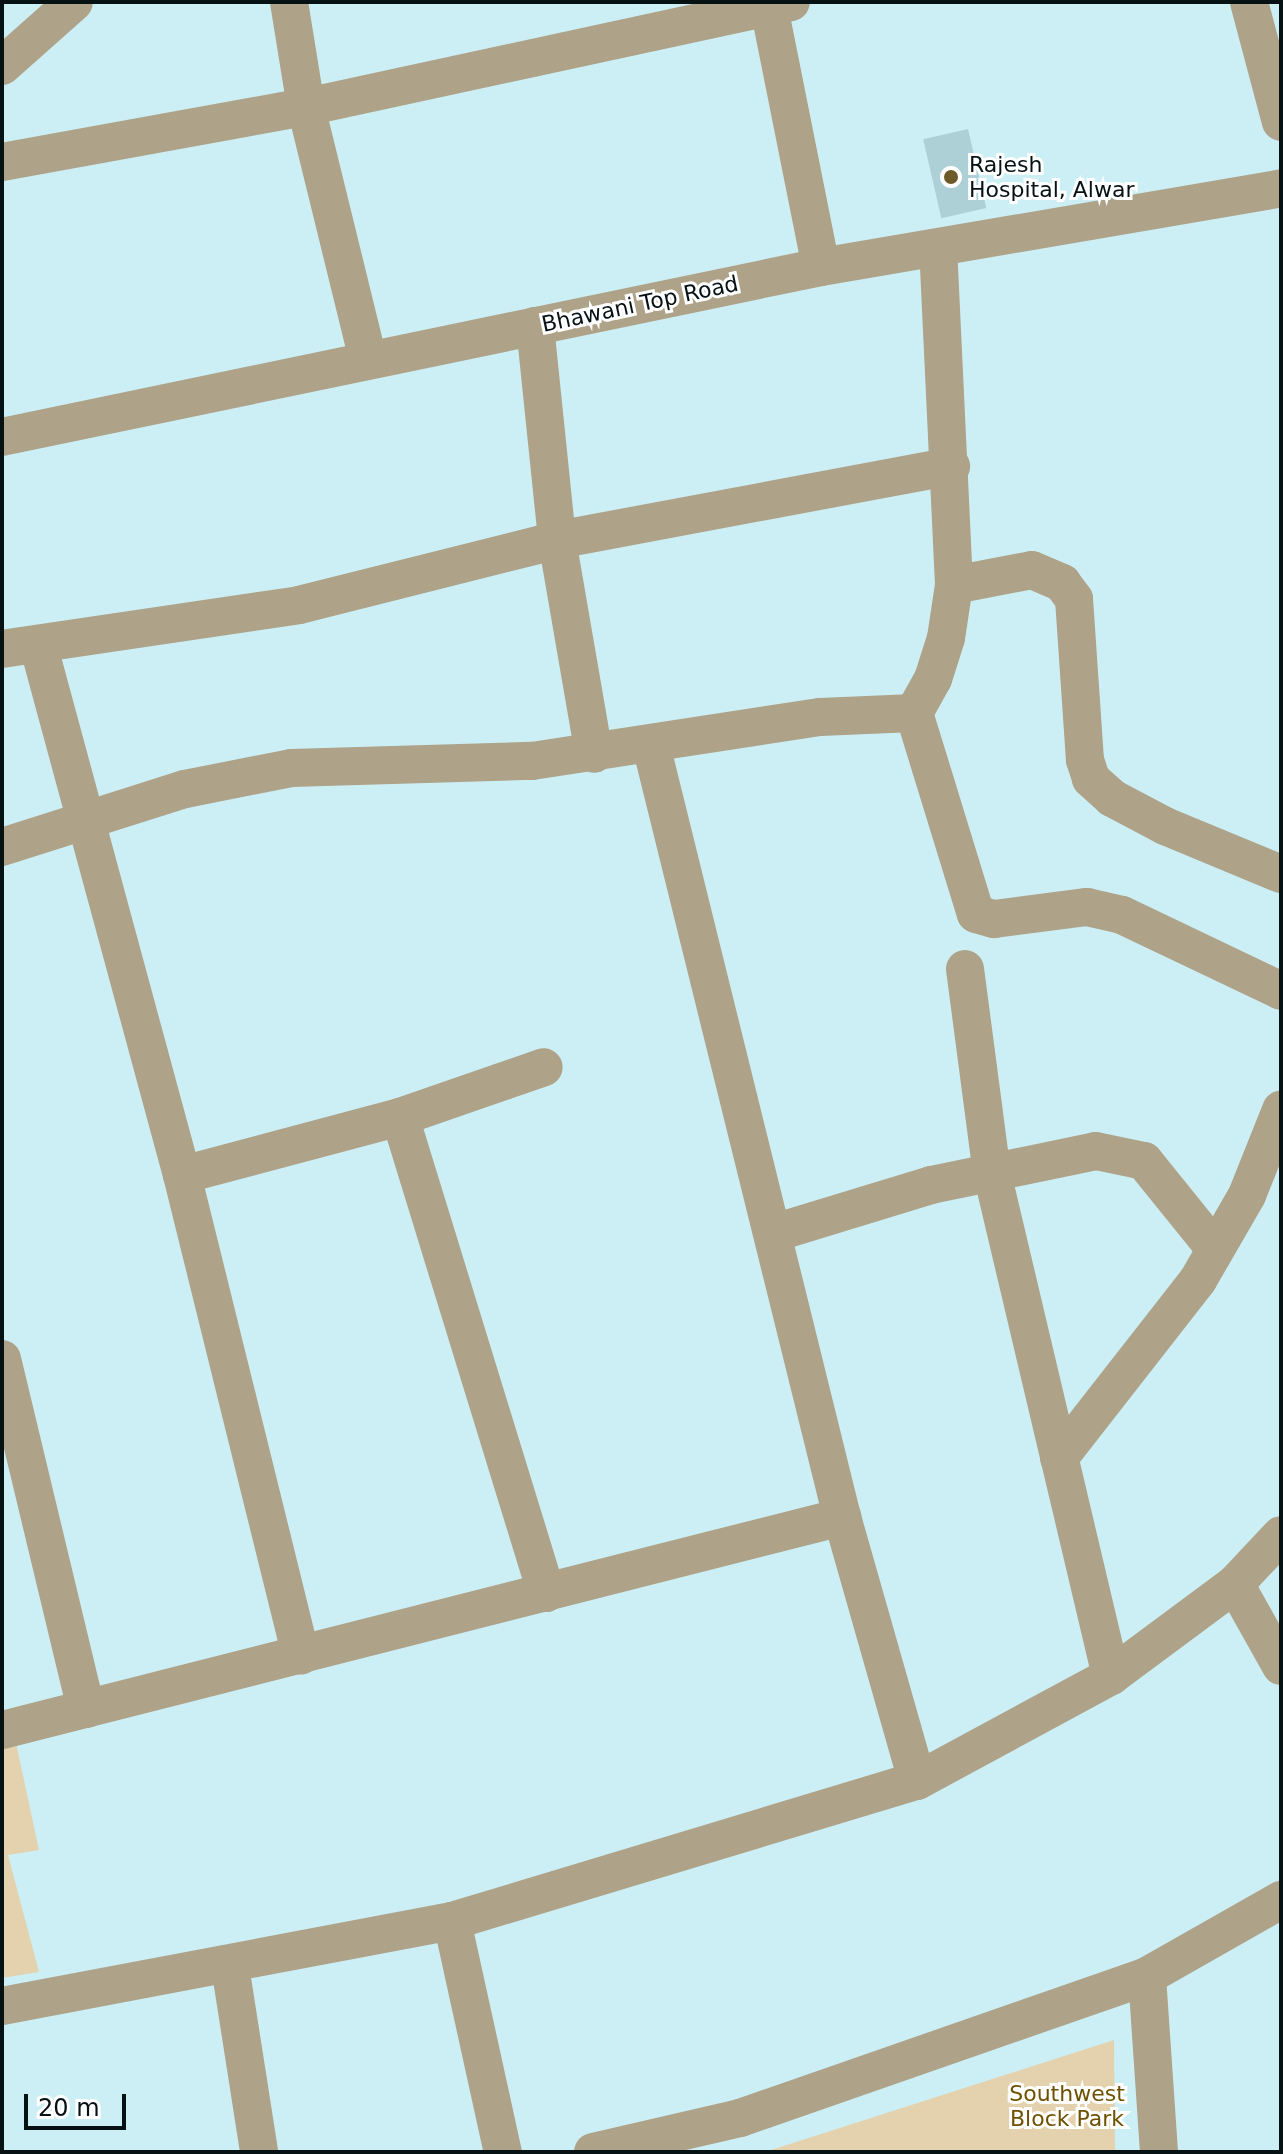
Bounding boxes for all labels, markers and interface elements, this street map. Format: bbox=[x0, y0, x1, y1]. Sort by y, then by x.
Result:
place label: Rajesh Hospital, Alwar bbox=[969, 151, 1134, 202]
marker: Rajesh Hospital, Alwar bbox=[940, 166, 962, 188]
street label: Bhawani Top Road bbox=[539, 270, 741, 338]
scale bar bbox=[28, 2078, 130, 2128]
park label: Southwest Block Park bbox=[1009, 2080, 1125, 2132]
text: 20 m bbox=[38, 2094, 100, 2122]

